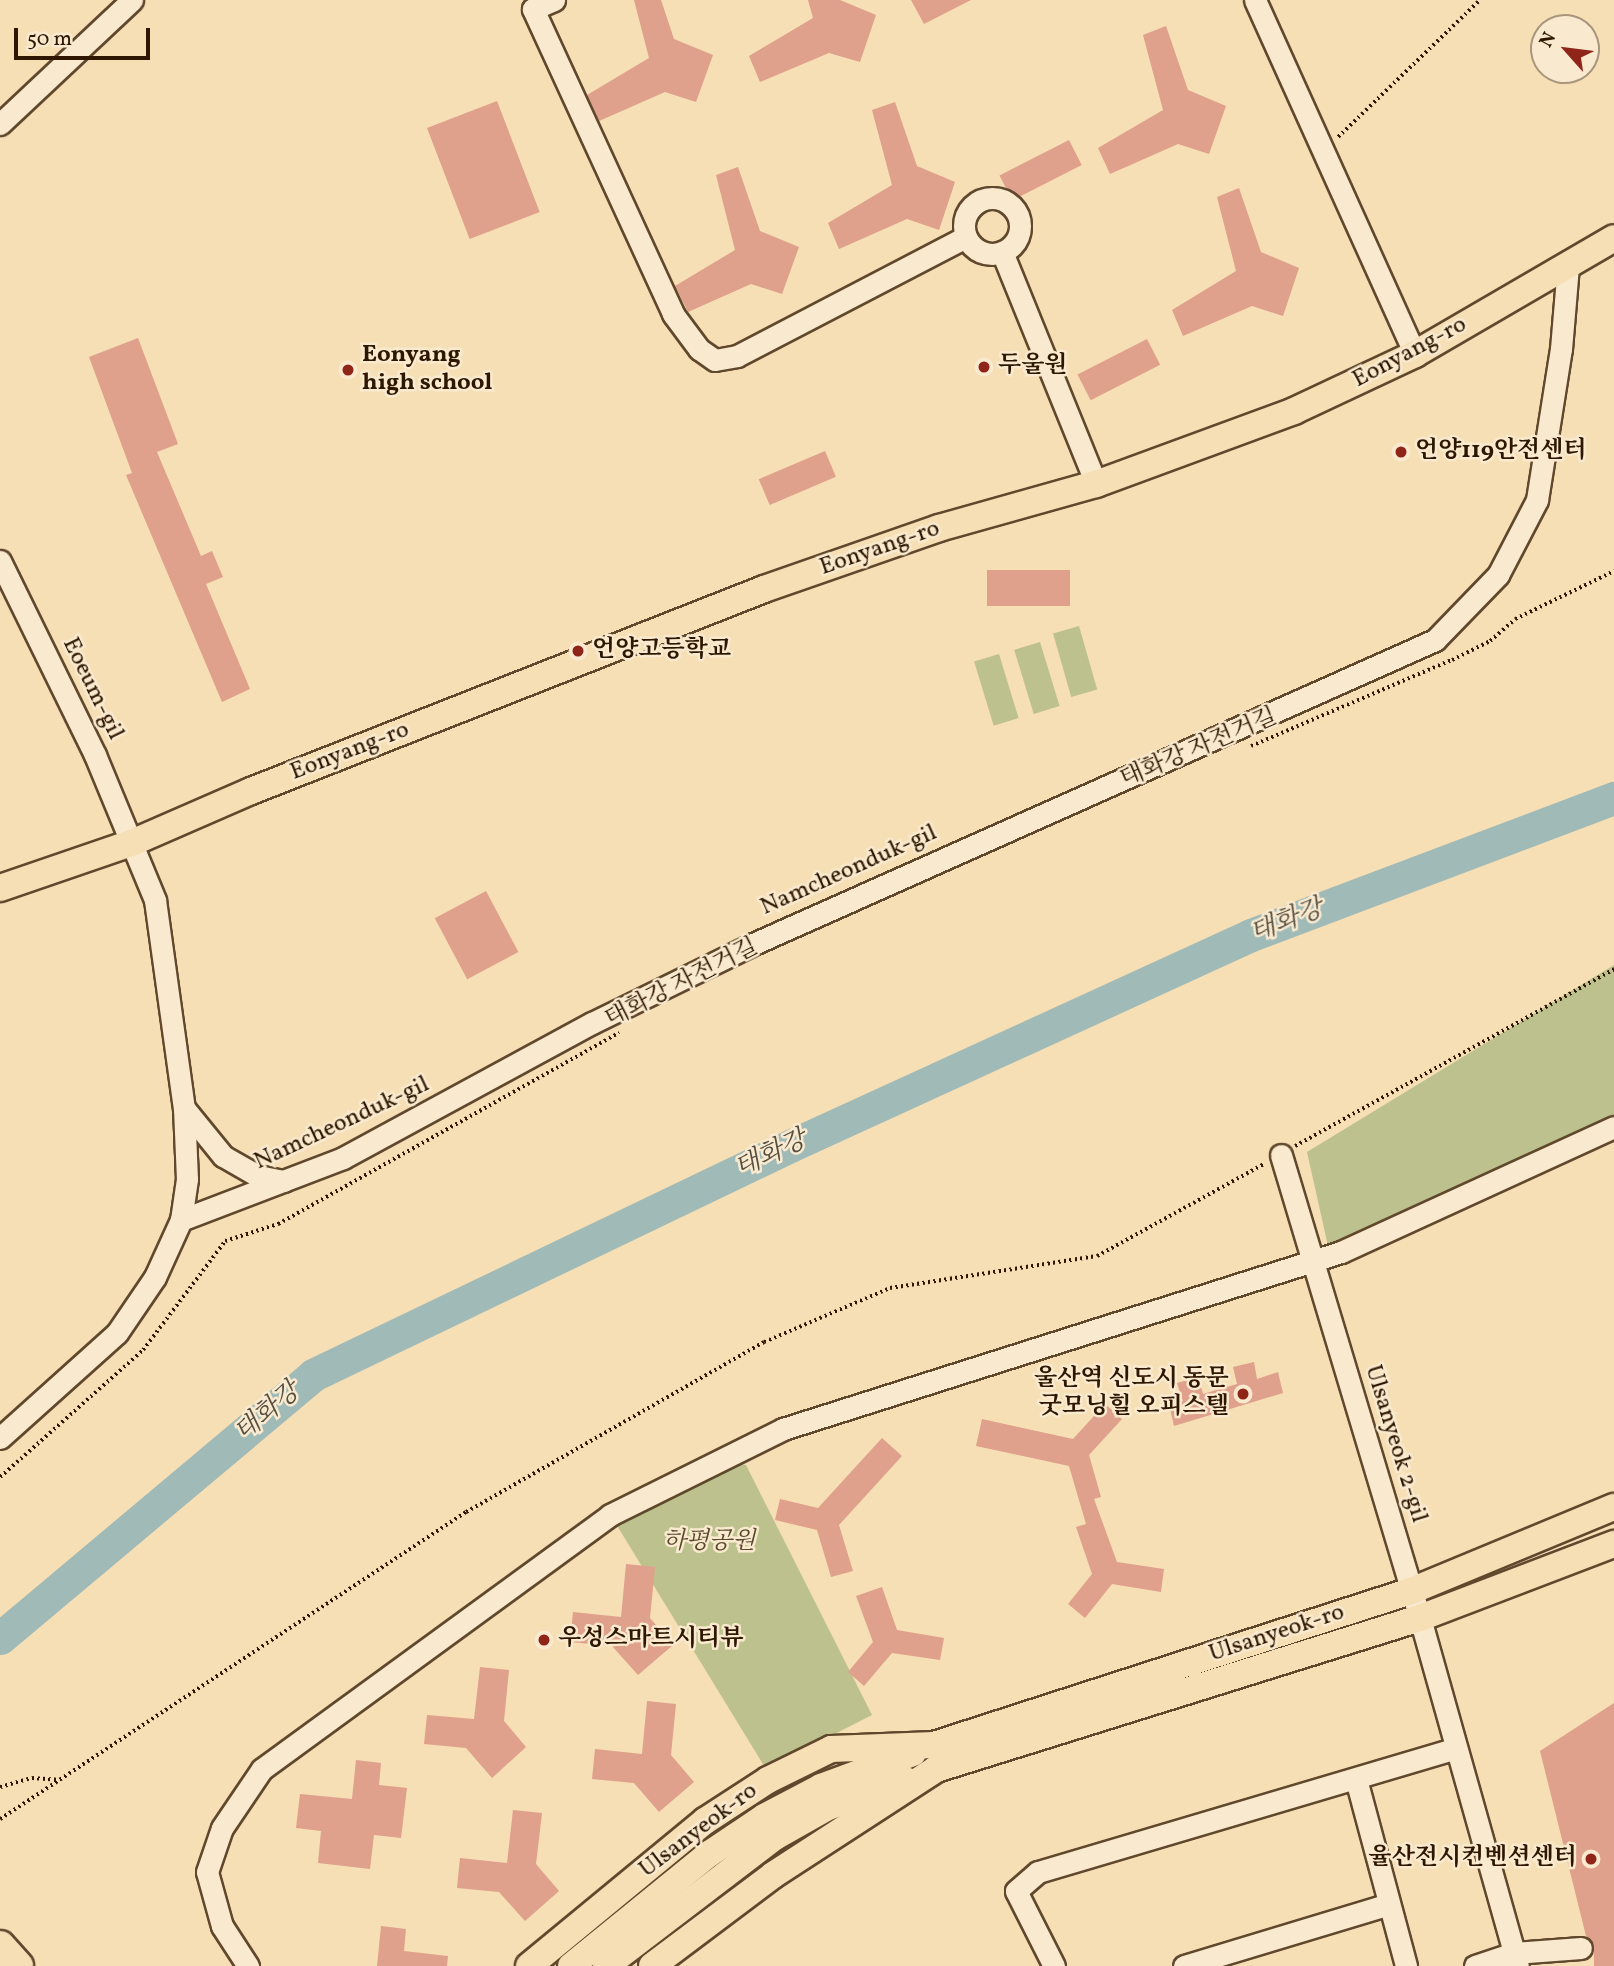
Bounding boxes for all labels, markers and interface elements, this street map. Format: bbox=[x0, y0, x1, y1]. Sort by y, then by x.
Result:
scale bar bbox=[18, 14, 154, 58]
north arrow bbox=[1530, 14, 1600, 84]
text: 50 m bbox=[27, 25, 72, 54]
text: N bbox=[1534, 28, 1563, 52]
street label: Eonyang-ro bbox=[1348, 311, 1472, 395]
place label: Eonyang high school bbox=[362, 342, 493, 398]
place label: 두울원 bbox=[998, 353, 1068, 381]
marker: 두울원 bbox=[976, 359, 992, 375]
marker: Eonyang high school bbox=[340, 362, 356, 378]
place label: 언양119안전센터 bbox=[1415, 438, 1587, 466]
marker: 언양119안전센터 bbox=[1393, 444, 1409, 460]
street label: Eonyang-ro bbox=[816, 515, 944, 583]
street label: Eoeum-gil bbox=[55, 633, 129, 745]
place label: 언양고등학교 bbox=[592, 637, 731, 665]
marker: 언양고등학교 bbox=[570, 643, 586, 659]
street label: 태화강 자전거길 bbox=[1116, 703, 1282, 795]
street label: Eonyang-ro bbox=[287, 716, 413, 788]
street label: Namcheonduk-gil bbox=[756, 819, 942, 923]
water label: 태화강 bbox=[1246, 894, 1328, 950]
street label: 태화강 자전거길 bbox=[601, 933, 763, 1035]
street label: Namcheonduk-gil bbox=[250, 1071, 434, 1177]
water label: 태화강 bbox=[730, 1125, 812, 1185]
street label: Ulsanyeok 2-gil bbox=[1357, 1362, 1433, 1526]
place label: 울산역 신도시 동문 굿모닝힐 오피스텔 bbox=[1034, 1366, 1229, 1422]
water label: 태화강 bbox=[229, 1377, 307, 1449]
marker: 울산역 신도시 동문 굿모닝힐 오피스텔 bbox=[1235, 1386, 1251, 1402]
park label: 하평공원 bbox=[663, 1529, 755, 1557]
street label: Ulsanyeok-ro bbox=[1206, 1599, 1348, 1669]
place label: 우성스마트시티뷰 bbox=[558, 1626, 743, 1654]
marker: 우성스마트시티뷰 bbox=[536, 1632, 552, 1648]
street label: Ulsanyeok-ro bbox=[634, 1777, 764, 1885]
place label: 율산전시컨벤션센터 bbox=[1368, 1845, 1577, 1873]
marker: 율산전시컨벤션센터 bbox=[1583, 1851, 1599, 1867]

